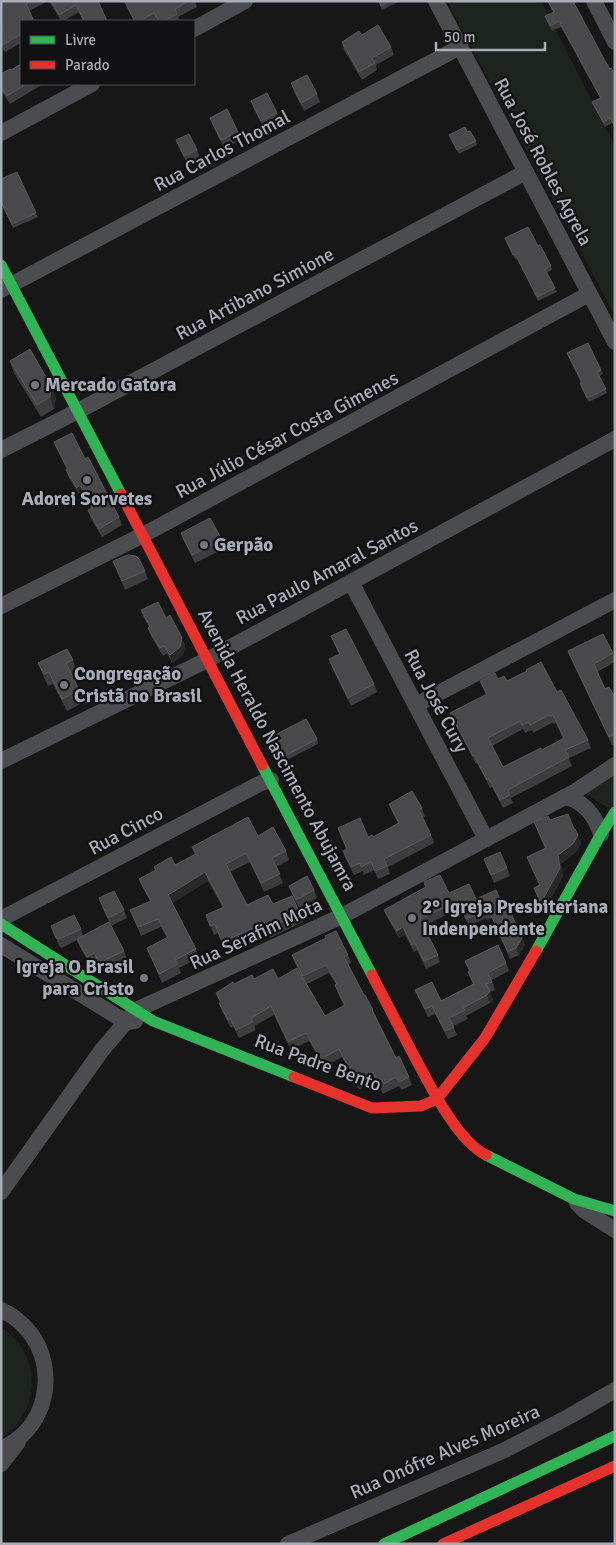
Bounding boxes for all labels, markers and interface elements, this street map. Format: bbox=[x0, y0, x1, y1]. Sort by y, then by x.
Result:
legend bbox=[20, 20, 195, 85]
scale bar bbox=[436, 20, 545, 52]
text: 50 m bbox=[444, 28, 475, 46]
text: Livre bbox=[65, 31, 96, 49]
text: Parado bbox=[65, 56, 110, 74]
street label: Rua José Robles Agrela bbox=[489, 74, 597, 250]
street label: Rua Carlos Thomal bbox=[150, 105, 294, 197]
street label: Rua Artibano Simione bbox=[172, 242, 338, 346]
street label: Rua Júlio César Costa Gimenes bbox=[171, 366, 403, 504]
place label: Mercado Gatora bbox=[45, 373, 177, 397]
marker: Mercado Gatora bbox=[29, 379, 41, 391]
marker: Adorei Sorvetes bbox=[81, 474, 93, 486]
place label: Adorei Sorvetes bbox=[22, 487, 152, 511]
street label: Rua Paulo Amaral Santos bbox=[232, 514, 422, 630]
place label: Gerpão bbox=[214, 533, 273, 557]
marker: Gerpão bbox=[198, 539, 210, 551]
street label: Avenida Heraldo Nascimento Abujamra bbox=[192, 605, 362, 895]
street label: Rua José Cury bbox=[399, 645, 473, 757]
place label: Congregação Cristã no Brasil bbox=[74, 662, 202, 708]
marker: Congregação Cristã no Brasil bbox=[58, 679, 70, 691]
street label: Rua Cinco bbox=[85, 801, 167, 861]
street label: Rua Serafim Mota bbox=[186, 893, 326, 975]
place label: 2° Igreja Presbiteriana Indenpendente bbox=[422, 895, 609, 941]
marker: 2° Igreja Presbiteriana Indenpendente bbox=[406, 912, 418, 924]
place label: Igreja O Brasil para Cristo bbox=[16, 955, 134, 1001]
marker: Igreja O Brasil para Cristo bbox=[138, 972, 150, 984]
street label: Rua Padre Bento bbox=[251, 1029, 385, 1097]
street label: Rua Onófre Alves Moreira bbox=[346, 1399, 544, 1505]

